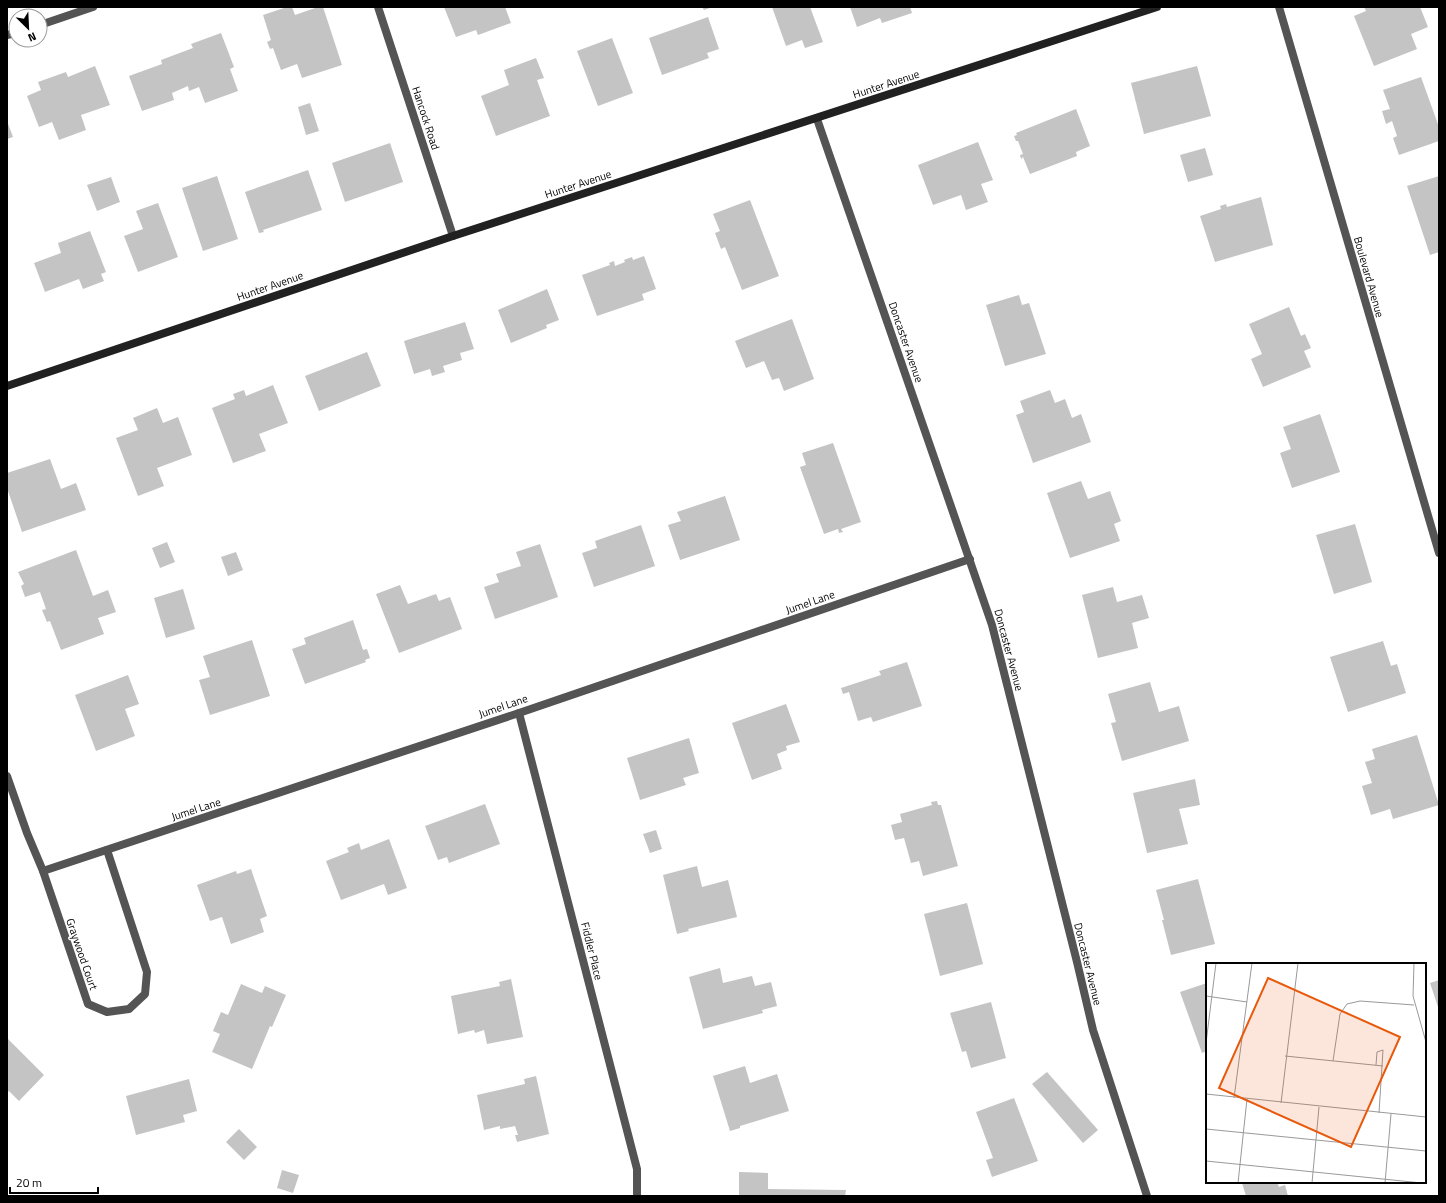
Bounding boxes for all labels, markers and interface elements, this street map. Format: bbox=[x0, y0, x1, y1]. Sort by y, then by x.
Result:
north arrow bbox=[8, 8, 48, 48]
text: N bbox=[25, 28, 39, 46]
street label: Hunter Avenue bbox=[851, 66, 922, 102]
street label: Hancock Road bbox=[408, 84, 444, 152]
street label: Hunter Avenue bbox=[543, 166, 614, 202]
street label: Boulevard Avenue bbox=[1350, 235, 1388, 320]
street label: Hunter Avenue bbox=[235, 267, 306, 305]
street label: Doncaster Avenue bbox=[885, 300, 927, 385]
street label: Jumel Lane bbox=[783, 586, 837, 618]
street label: Doncaster Avenue bbox=[990, 607, 1028, 693]
street label: Jumel Lane bbox=[476, 690, 530, 722]
street label: Jumel Lane bbox=[169, 793, 223, 824]
street label: Graywood Court bbox=[62, 916, 102, 992]
street label: Fiddler Place bbox=[577, 920, 607, 982]
street label: Doncaster Avenue bbox=[1070, 921, 1106, 1007]
inset map bbox=[1206, 963, 1426, 1183]
scale bar bbox=[10, 1169, 98, 1195]
text: 20 m bbox=[16, 1173, 42, 1192]

